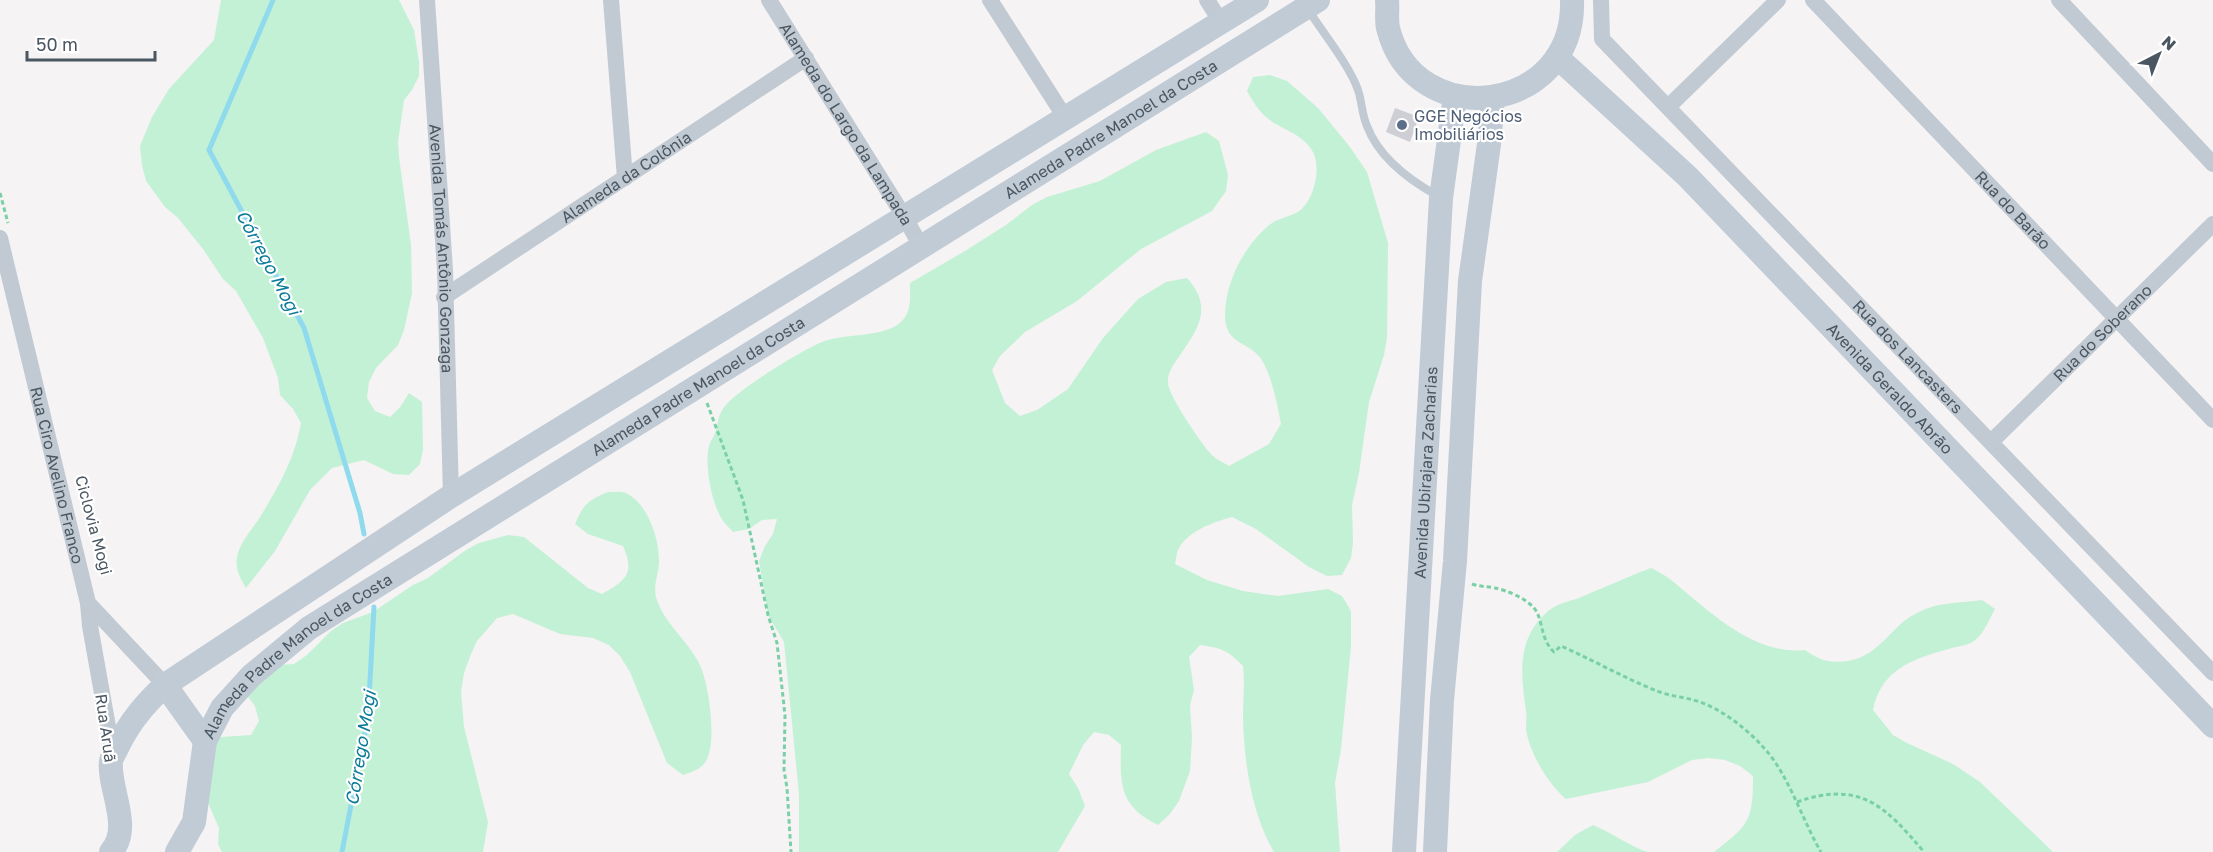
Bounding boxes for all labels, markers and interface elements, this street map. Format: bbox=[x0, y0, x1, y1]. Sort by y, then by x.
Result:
street label: Alameda do Largo da Lampada bbox=[775, 19, 917, 229]
scale bar bbox=[27, 24, 154, 62]
north arrow bbox=[2129, 24, 2189, 84]
text: N bbox=[2158, 31, 2180, 54]
text: 50 m bbox=[36, 33, 78, 55]
street label: Alameda Padre Manoel da Costa bbox=[1000, 55, 1221, 203]
place label: GGE Negócios Imobiliários bbox=[1414, 106, 1522, 144]
marker: GGE Negócios Imobiliários bbox=[1395, 118, 1409, 132]
street label: Avenida Tomás Antônio Gonzaga bbox=[425, 123, 458, 373]
street label: Alameda da Colônia bbox=[557, 127, 695, 227]
street label: Rua do Barão bbox=[1971, 166, 2055, 254]
water label: Córrego Mogi bbox=[232, 206, 307, 320]
street label: Rua do Soberano bbox=[2049, 280, 2156, 386]
street label: Rua dos Lancasters bbox=[1849, 296, 1967, 418]
street label: Alameda Padre Manoel da Costa bbox=[588, 312, 808, 460]
street label: Avenida Geraldo Abrão bbox=[1823, 318, 1957, 458]
street label: Avenida Ubirajara Zacharias bbox=[1409, 366, 1441, 579]
street label: Rua Ciro Avelino Franco bbox=[26, 385, 88, 566]
street label: Ciclovia Mogi bbox=[71, 473, 117, 577]
street label: Alameda Padre Manoel da Costa bbox=[198, 569, 396, 742]
water label: Córrego Mogi bbox=[340, 687, 380, 807]
street label: Rua Aruã bbox=[91, 692, 121, 764]

